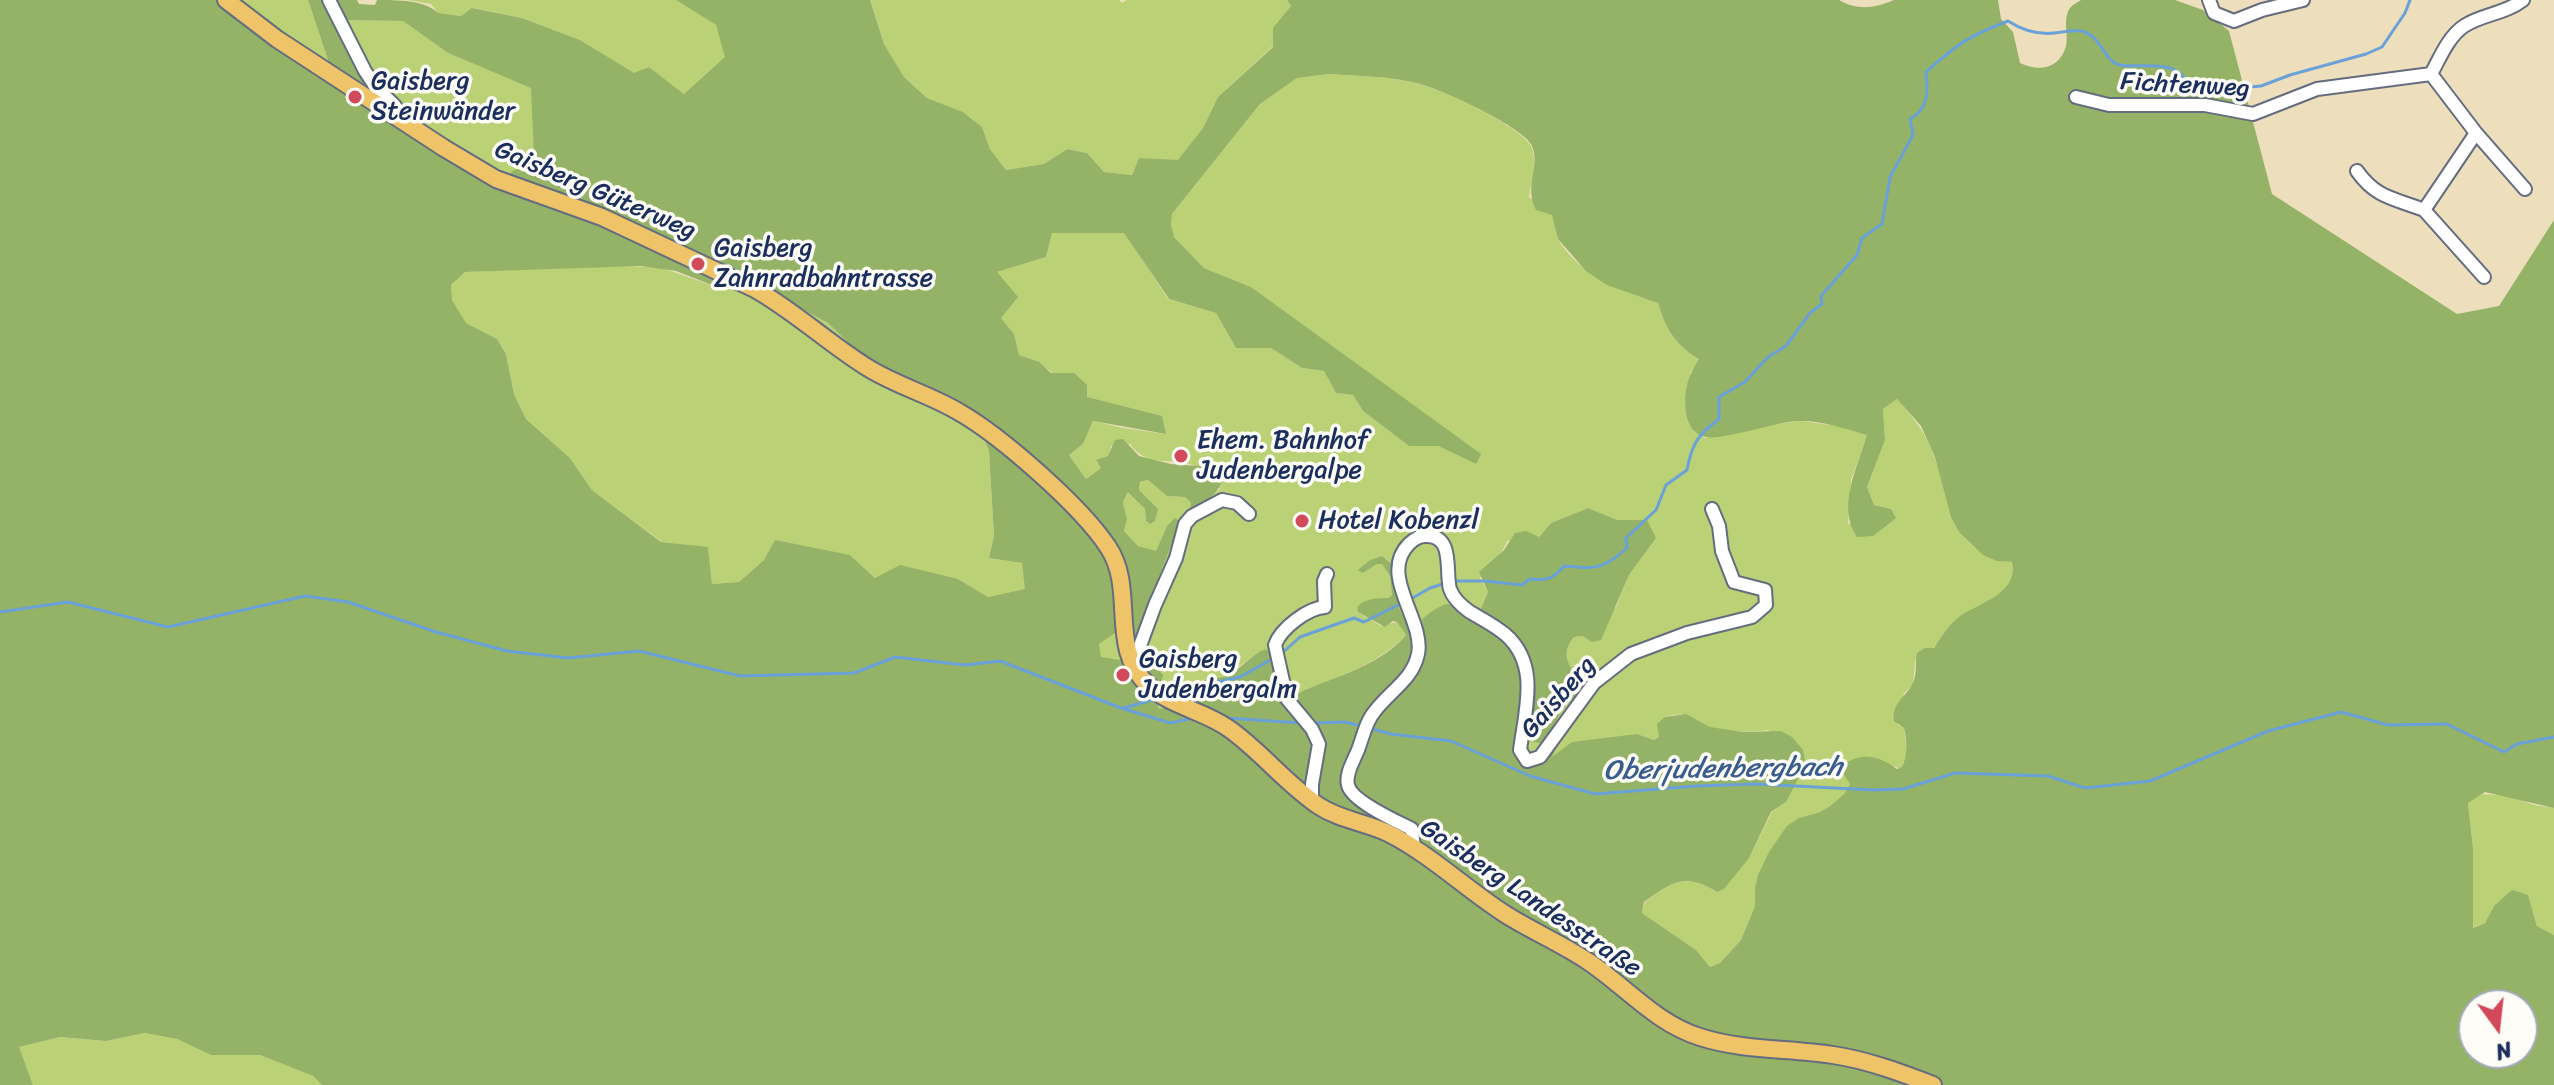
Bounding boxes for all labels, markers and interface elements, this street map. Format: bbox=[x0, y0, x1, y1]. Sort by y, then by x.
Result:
place label: Gaisberg Steinwänder bbox=[371, 66, 515, 128]
street label: Fichtenweg bbox=[2120, 67, 2250, 105]
marker: Gaisberg Steinwänder bbox=[346, 88, 364, 106]
street label: Gaisberg Güterweg bbox=[490, 135, 700, 247]
place label: Gaisberg Zahnradbahntrasse bbox=[714, 233, 933, 294]
marker: Gaisberg Zahnradbahntrasse bbox=[689, 255, 707, 273]
place label: Ehem. Bahnhof Judenbergalpe bbox=[1197, 425, 1368, 486]
marker: Ehem. Bahnhof Judenbergalpe bbox=[1172, 447, 1190, 465]
place label: Hotel Kobenzl bbox=[1318, 505, 1479, 537]
marker: Hotel Kobenzl bbox=[1293, 512, 1311, 530]
place label: Gaisberg Judenbergalm bbox=[1139, 644, 1297, 706]
street label: Gaisberg bbox=[1515, 651, 1603, 745]
marker: Gaisberg Judenbergalm bbox=[1114, 666, 1132, 684]
water label: Oberjudenbergbach bbox=[1603, 751, 1843, 789]
street label: Gaisberg Landesstraße bbox=[1413, 813, 1647, 985]
north arrow bbox=[2458, 989, 2538, 1069]
text: N bbox=[2491, 1030, 2516, 1072]

